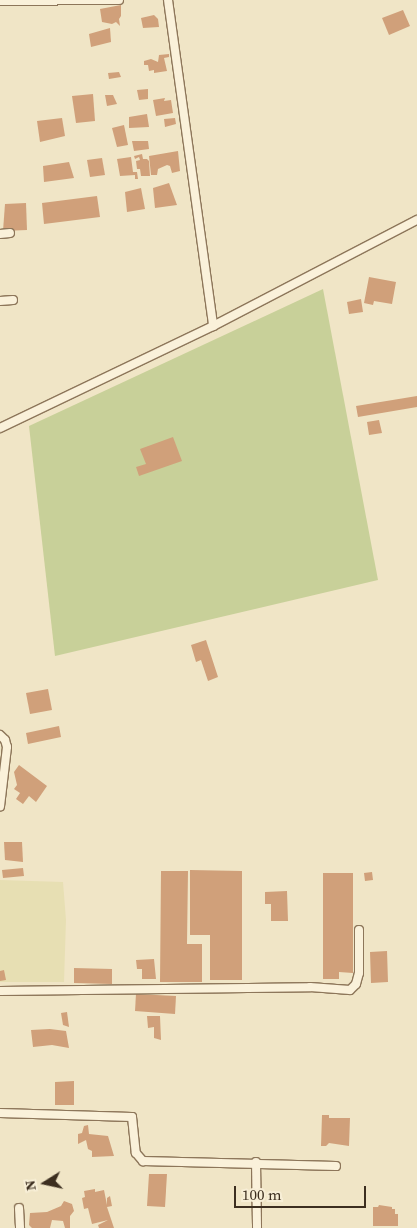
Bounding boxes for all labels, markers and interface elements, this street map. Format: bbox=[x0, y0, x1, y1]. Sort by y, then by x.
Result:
north arrow bbox=[20, 1158, 70, 1208]
scale bar bbox=[237, 1176, 370, 1208]
text: N bbox=[19, 1179, 41, 1192]
text: 100 m bbox=[242, 1184, 282, 1205]

